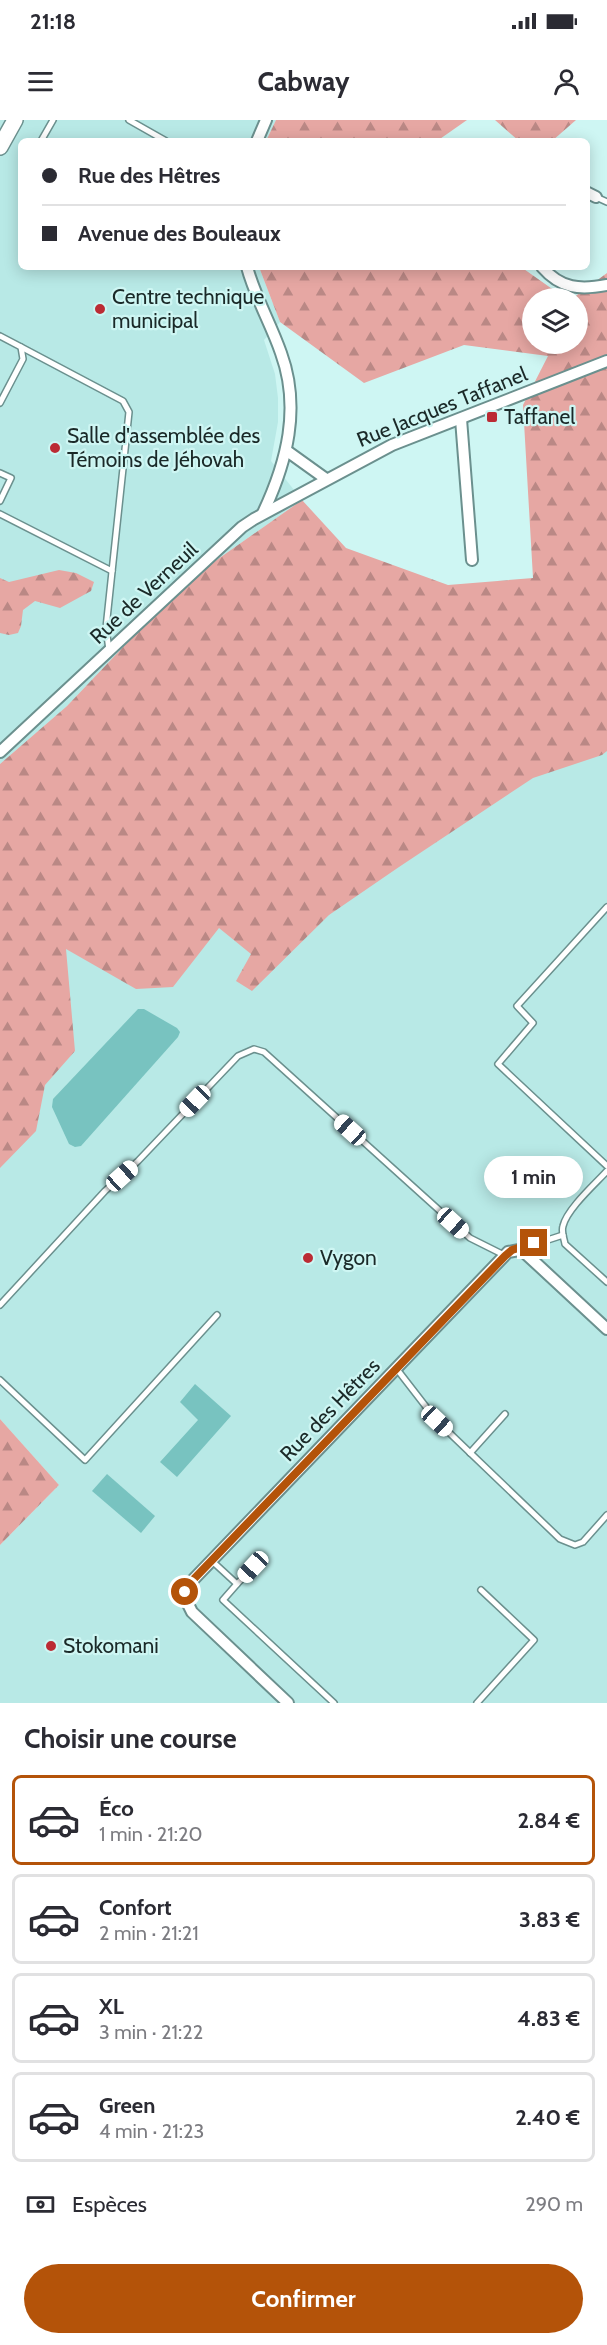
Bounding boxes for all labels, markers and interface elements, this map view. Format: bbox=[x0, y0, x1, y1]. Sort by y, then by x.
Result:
text: 21:18 bbox=[30, 8, 76, 35]
icon: menu bbox=[24, 65, 57, 98]
text: Cabway bbox=[257, 65, 350, 98]
icon: person bbox=[550, 65, 583, 98]
text: Rue des Hêtres bbox=[78, 162, 220, 189]
text: Avenue des Bouleaux bbox=[78, 220, 281, 247]
place label: Centre technique municipal bbox=[112, 284, 264, 333]
map controls bbox=[522, 288, 588, 354]
button: layers bbox=[522, 288, 588, 354]
marker: Centre technique municipal bbox=[93, 302, 107, 316]
street label: Rue Jacques Taffanel bbox=[353, 361, 531, 452]
place label: Taffanel bbox=[504, 404, 575, 429]
marker: Taffanel bbox=[485, 410, 499, 424]
place label: Salle d'assemblée des Témoins de Jéhovah bbox=[67, 423, 260, 472]
marker: Salle d'assemblée des Témoins de Jéhovah bbox=[48, 441, 62, 455]
street label: Rue de Verneuil bbox=[85, 536, 203, 649]
car bbox=[176, 1082, 214, 1120]
car bbox=[331, 1111, 369, 1149]
callout: 1 min bbox=[484, 1156, 584, 1198]
car bbox=[103, 1157, 141, 1195]
text: 1 min bbox=[511, 1165, 556, 1189]
car bbox=[434, 1204, 472, 1242]
route end bbox=[520, 1229, 547, 1256]
place label: Vygon bbox=[320, 1245, 377, 1270]
marker: Vygon bbox=[301, 1251, 315, 1265]
street label: Rue des Hêtres bbox=[274, 1353, 385, 1466]
car bbox=[418, 1402, 456, 1440]
car bbox=[234, 1548, 272, 1586]
route start bbox=[171, 1578, 198, 1605]
place label: Stokomani bbox=[63, 1633, 159, 1658]
marker: Stokomani bbox=[44, 1639, 58, 1653]
text: Choisir une course bbox=[24, 1722, 237, 1755]
icon: car bbox=[27, 1793, 81, 1847]
text: Éco bbox=[99, 1795, 134, 1822]
text: 2.84 € bbox=[517, 1807, 580, 1834]
text: 1 min · 21:20 bbox=[99, 1822, 202, 1846]
icon: car bbox=[27, 1892, 81, 1946]
text: Confort bbox=[99, 1894, 172, 1921]
text: 3.83 € bbox=[519, 1906, 580, 1933]
text: 2 min · 21:21 bbox=[99, 1921, 199, 1945]
icon: car bbox=[27, 1991, 81, 2045]
text: XL bbox=[99, 1993, 124, 2020]
text: 4.83 € bbox=[517, 2005, 580, 2032]
text: 3 min · 21:22 bbox=[99, 2020, 203, 2044]
icon: car bbox=[27, 2090, 81, 2144]
text: Green bbox=[99, 2092, 155, 2119]
text: 2.40 € bbox=[515, 2104, 580, 2131]
text: 4 min · 21:23 bbox=[99, 2119, 204, 2143]
icon: cash bbox=[24, 2188, 57, 2221]
text: Espèces bbox=[72, 2191, 147, 2218]
text: 290 m bbox=[525, 2192, 583, 2216]
button: Confirmer bbox=[24, 2264, 583, 2333]

